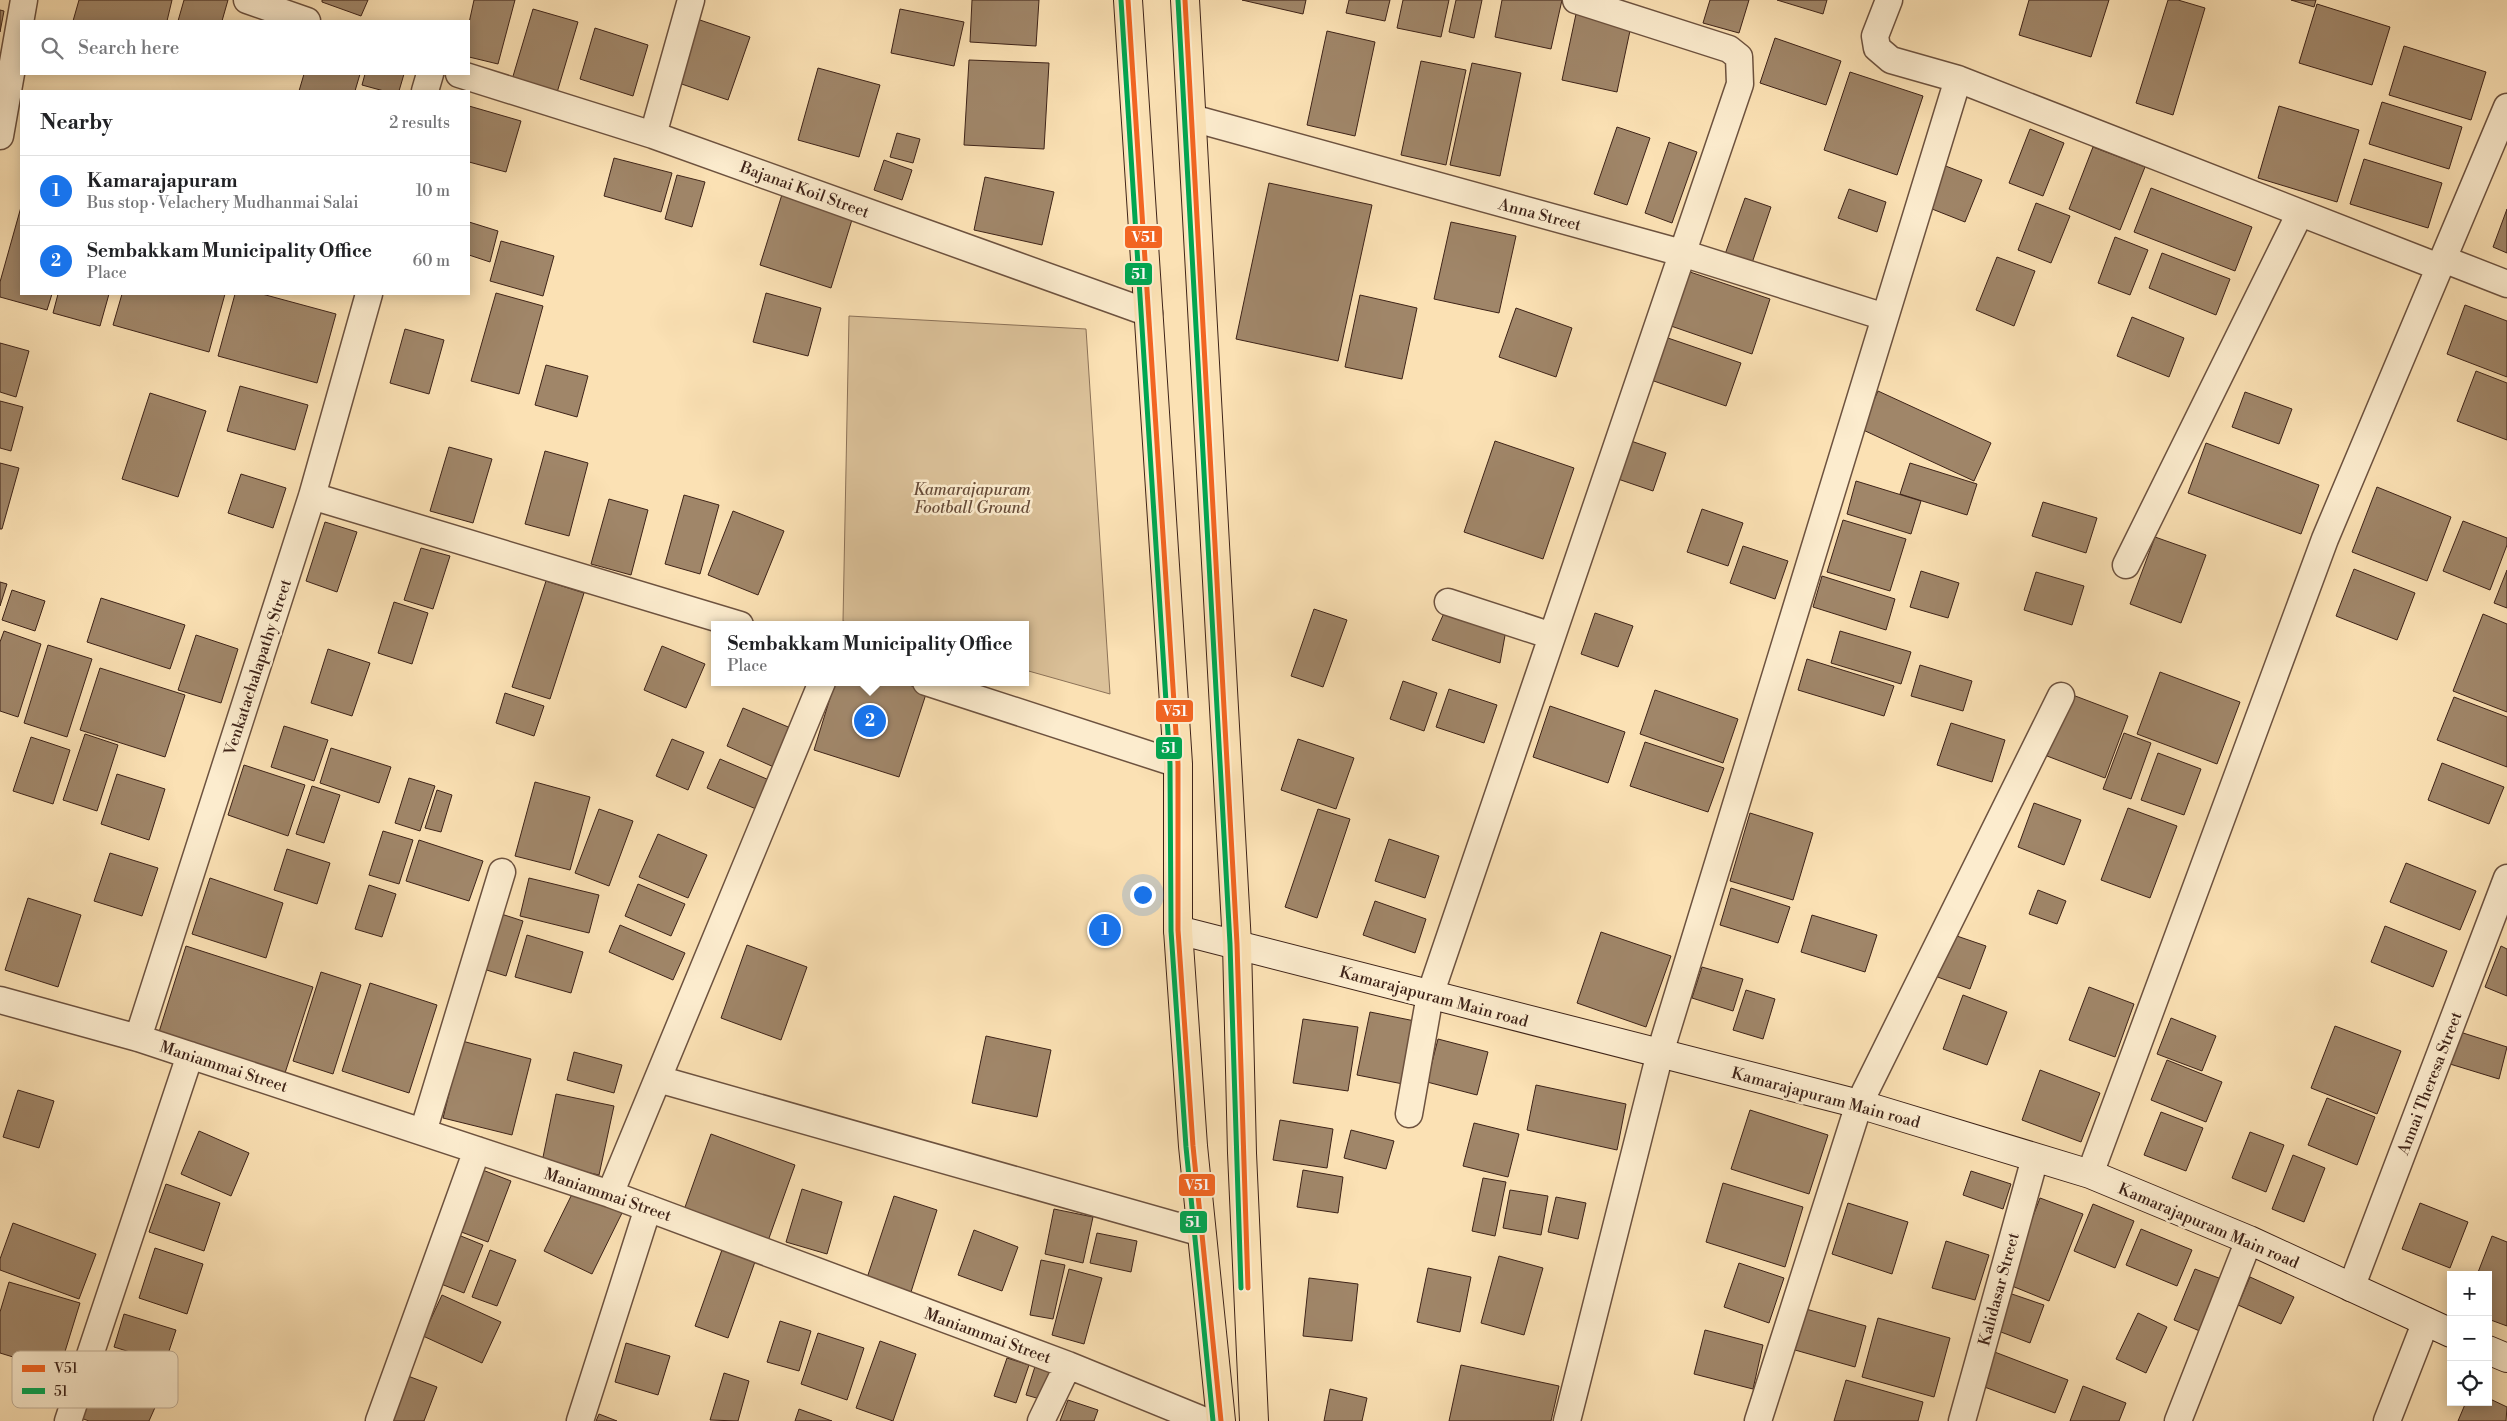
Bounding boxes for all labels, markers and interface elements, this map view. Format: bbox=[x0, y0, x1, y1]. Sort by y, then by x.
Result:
search box bbox=[20, 20, 470, 75]
icon: search bbox=[38, 34, 66, 62]
text: Search here bbox=[78, 36, 179, 60]
text: Nearby bbox=[40, 110, 113, 136]
text: 2 results bbox=[389, 113, 450, 133]
street label: Bajanai Koil Street bbox=[736, 157, 872, 223]
text: Kamarajapuram bbox=[87, 169, 237, 193]
text: 1 bbox=[52, 181, 60, 201]
text: 10 m bbox=[416, 181, 450, 201]
text: Bus stop · Velachery Mudhanmai Salai bbox=[87, 193, 359, 213]
street label: Anna Street bbox=[1495, 194, 1584, 236]
line badge: V51 bbox=[1124, 225, 1163, 249]
text: V51 bbox=[1131, 229, 1157, 247]
text: Sembakkam Municipality Office bbox=[87, 239, 372, 263]
text: 2 bbox=[51, 251, 61, 271]
text: 60 m bbox=[412, 251, 450, 271]
line badge: 51 bbox=[1124, 262, 1153, 286]
text: Place bbox=[87, 263, 127, 283]
text: 51 bbox=[1131, 266, 1147, 284]
park label: Kamarajapuram Football Ground bbox=[913, 480, 1032, 518]
street label: Venkatachalapathy Street bbox=[220, 576, 296, 759]
popup bbox=[711, 621, 1029, 686]
text: Sembakkam Municipality Office bbox=[727, 632, 1013, 656]
text: Place bbox=[727, 656, 767, 676]
line badge: V51 bbox=[1155, 699, 1194, 723]
pin: 2 bbox=[854, 702, 886, 740]
text: V51 bbox=[1162, 703, 1188, 721]
line badge: 51 bbox=[1155, 736, 1183, 760]
text: 51 bbox=[1161, 740, 1177, 758]
your location bbox=[1130, 882, 1156, 908]
pin: 1 bbox=[1089, 911, 1121, 949]
street label: Kamarajapuram Main road bbox=[1337, 962, 1530, 1032]
street label: Annai Theresa Street bbox=[2393, 1009, 2467, 1159]
street label: Maniammai Street bbox=[157, 1037, 290, 1097]
street label: Kamarajapuram Main road bbox=[1729, 1063, 1922, 1133]
street label: Maniammai Street bbox=[541, 1164, 674, 1226]
line badge: V51 bbox=[1178, 1173, 1216, 1197]
text: V51 bbox=[1184, 1177, 1210, 1195]
street label: Kamarajapuram Main road bbox=[2115, 1179, 2302, 1273]
line badge: 51 bbox=[1179, 1210, 1208, 1234]
text: 51 bbox=[1185, 1214, 1201, 1232]
street label: Kalidasar Street bbox=[1974, 1230, 2024, 1348]
map controls bbox=[2447, 1271, 2492, 1406]
button: + bbox=[2447, 1271, 2492, 1316]
street label: Maniammai Street bbox=[922, 1304, 1054, 1368]
button: − bbox=[2447, 1316, 2492, 1361]
legend bbox=[12, 1351, 178, 1408]
text: V51 bbox=[53, 1360, 78, 1378]
button: locate bbox=[2447, 1361, 2492, 1406]
text: 51 bbox=[54, 1383, 68, 1401]

